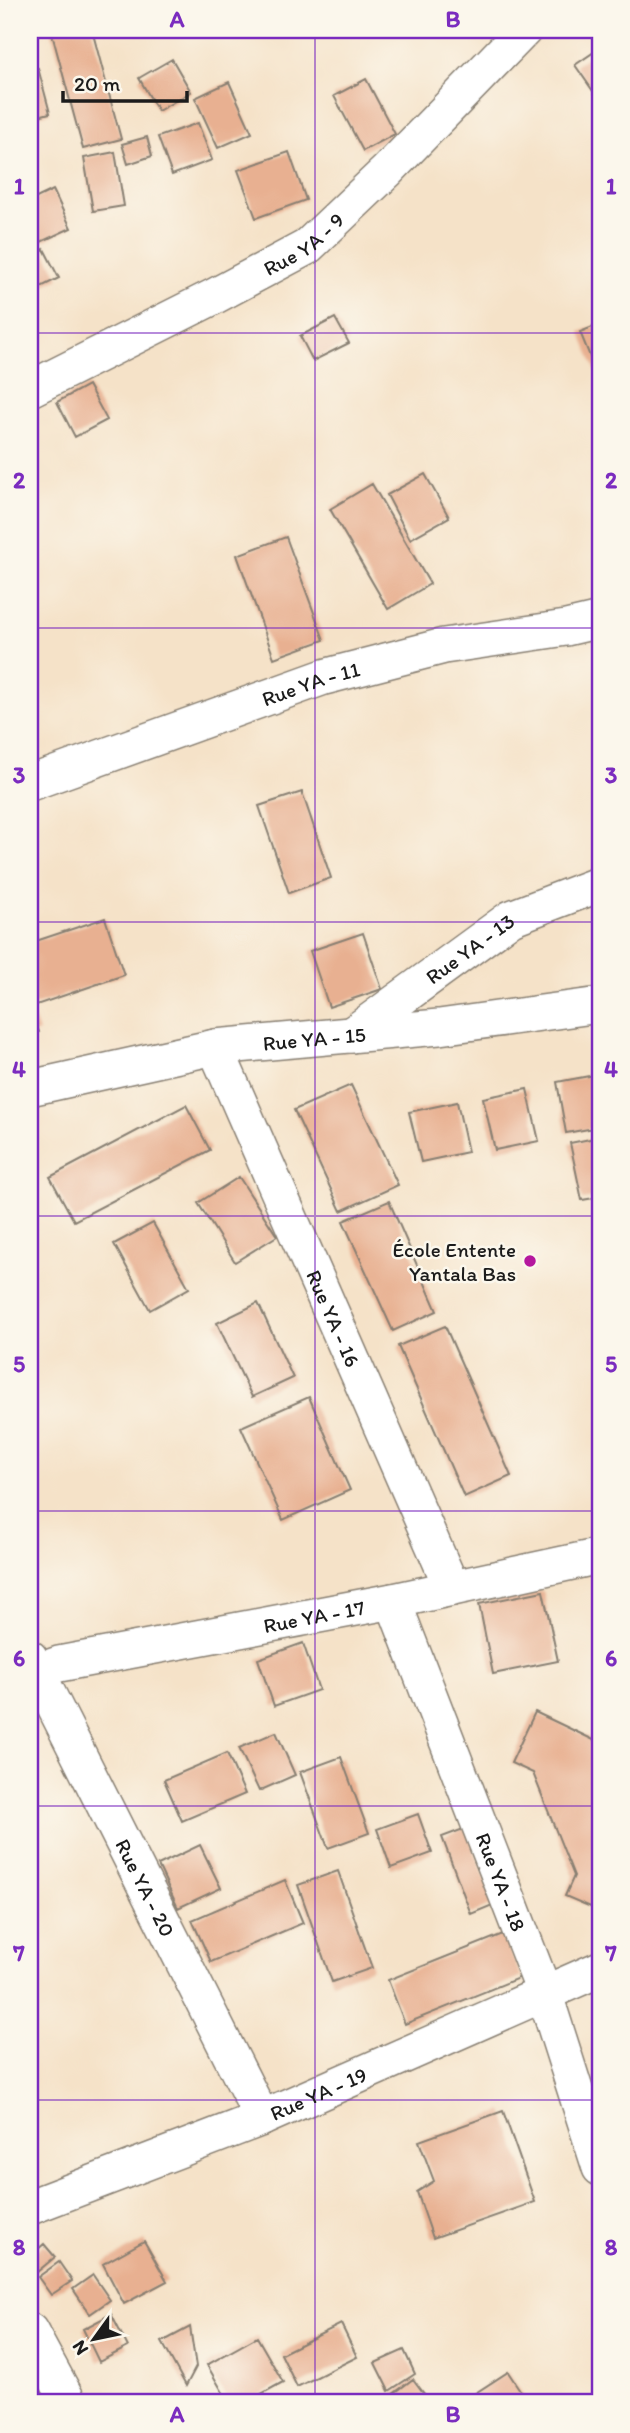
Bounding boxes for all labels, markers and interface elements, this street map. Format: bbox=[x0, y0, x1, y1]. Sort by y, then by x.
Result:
text: A bbox=[169, 5, 185, 33]
text: B bbox=[446, 5, 461, 33]
scale bar bbox=[63, 60, 187, 104]
text: 20 m bbox=[74, 71, 121, 96]
text: 1 bbox=[14, 172, 25, 200]
text: 1 bbox=[606, 172, 617, 200]
street label: Rue YA - 9 bbox=[259, 207, 348, 281]
text: 2 bbox=[13, 466, 26, 494]
text: 2 bbox=[605, 466, 618, 494]
street label: Rue YA - 11 bbox=[258, 656, 363, 711]
text: 3 bbox=[13, 761, 26, 789]
text: 3 bbox=[605, 761, 618, 789]
street label: Rue YA - 13 bbox=[420, 908, 519, 989]
street label: Rue YA - 15 bbox=[262, 1021, 367, 1055]
text: 4 bbox=[12, 1055, 26, 1083]
text: 4 bbox=[604, 1055, 618, 1083]
place label: École Entente Yantala Bas bbox=[393, 1237, 516, 1286]
marker: École Entente Yantala Bas bbox=[522, 1253, 538, 1269]
street label: Rue YA - 16 bbox=[302, 1266, 366, 1370]
text: 5 bbox=[13, 1350, 25, 1378]
text: 5 bbox=[605, 1350, 617, 1378]
street label: Rue YA - 17 bbox=[261, 1594, 367, 1638]
text: 6 bbox=[13, 1644, 25, 1672]
text: 6 bbox=[605, 1644, 617, 1672]
street label: Rue YA - 18 bbox=[471, 1829, 532, 1935]
street label: Rue YA - 20 bbox=[111, 1834, 181, 1941]
text: 7 bbox=[12, 1939, 25, 1967]
text: 7 bbox=[604, 1939, 617, 1967]
street label: Rue YA - 19 bbox=[266, 2061, 370, 2125]
text: 8 bbox=[13, 2233, 26, 2261]
text: 8 bbox=[605, 2233, 618, 2261]
north arrow bbox=[60, 2304, 130, 2374]
text: N bbox=[67, 2336, 93, 2360]
text: A bbox=[169, 2400, 185, 2428]
text: B bbox=[446, 2400, 461, 2428]

